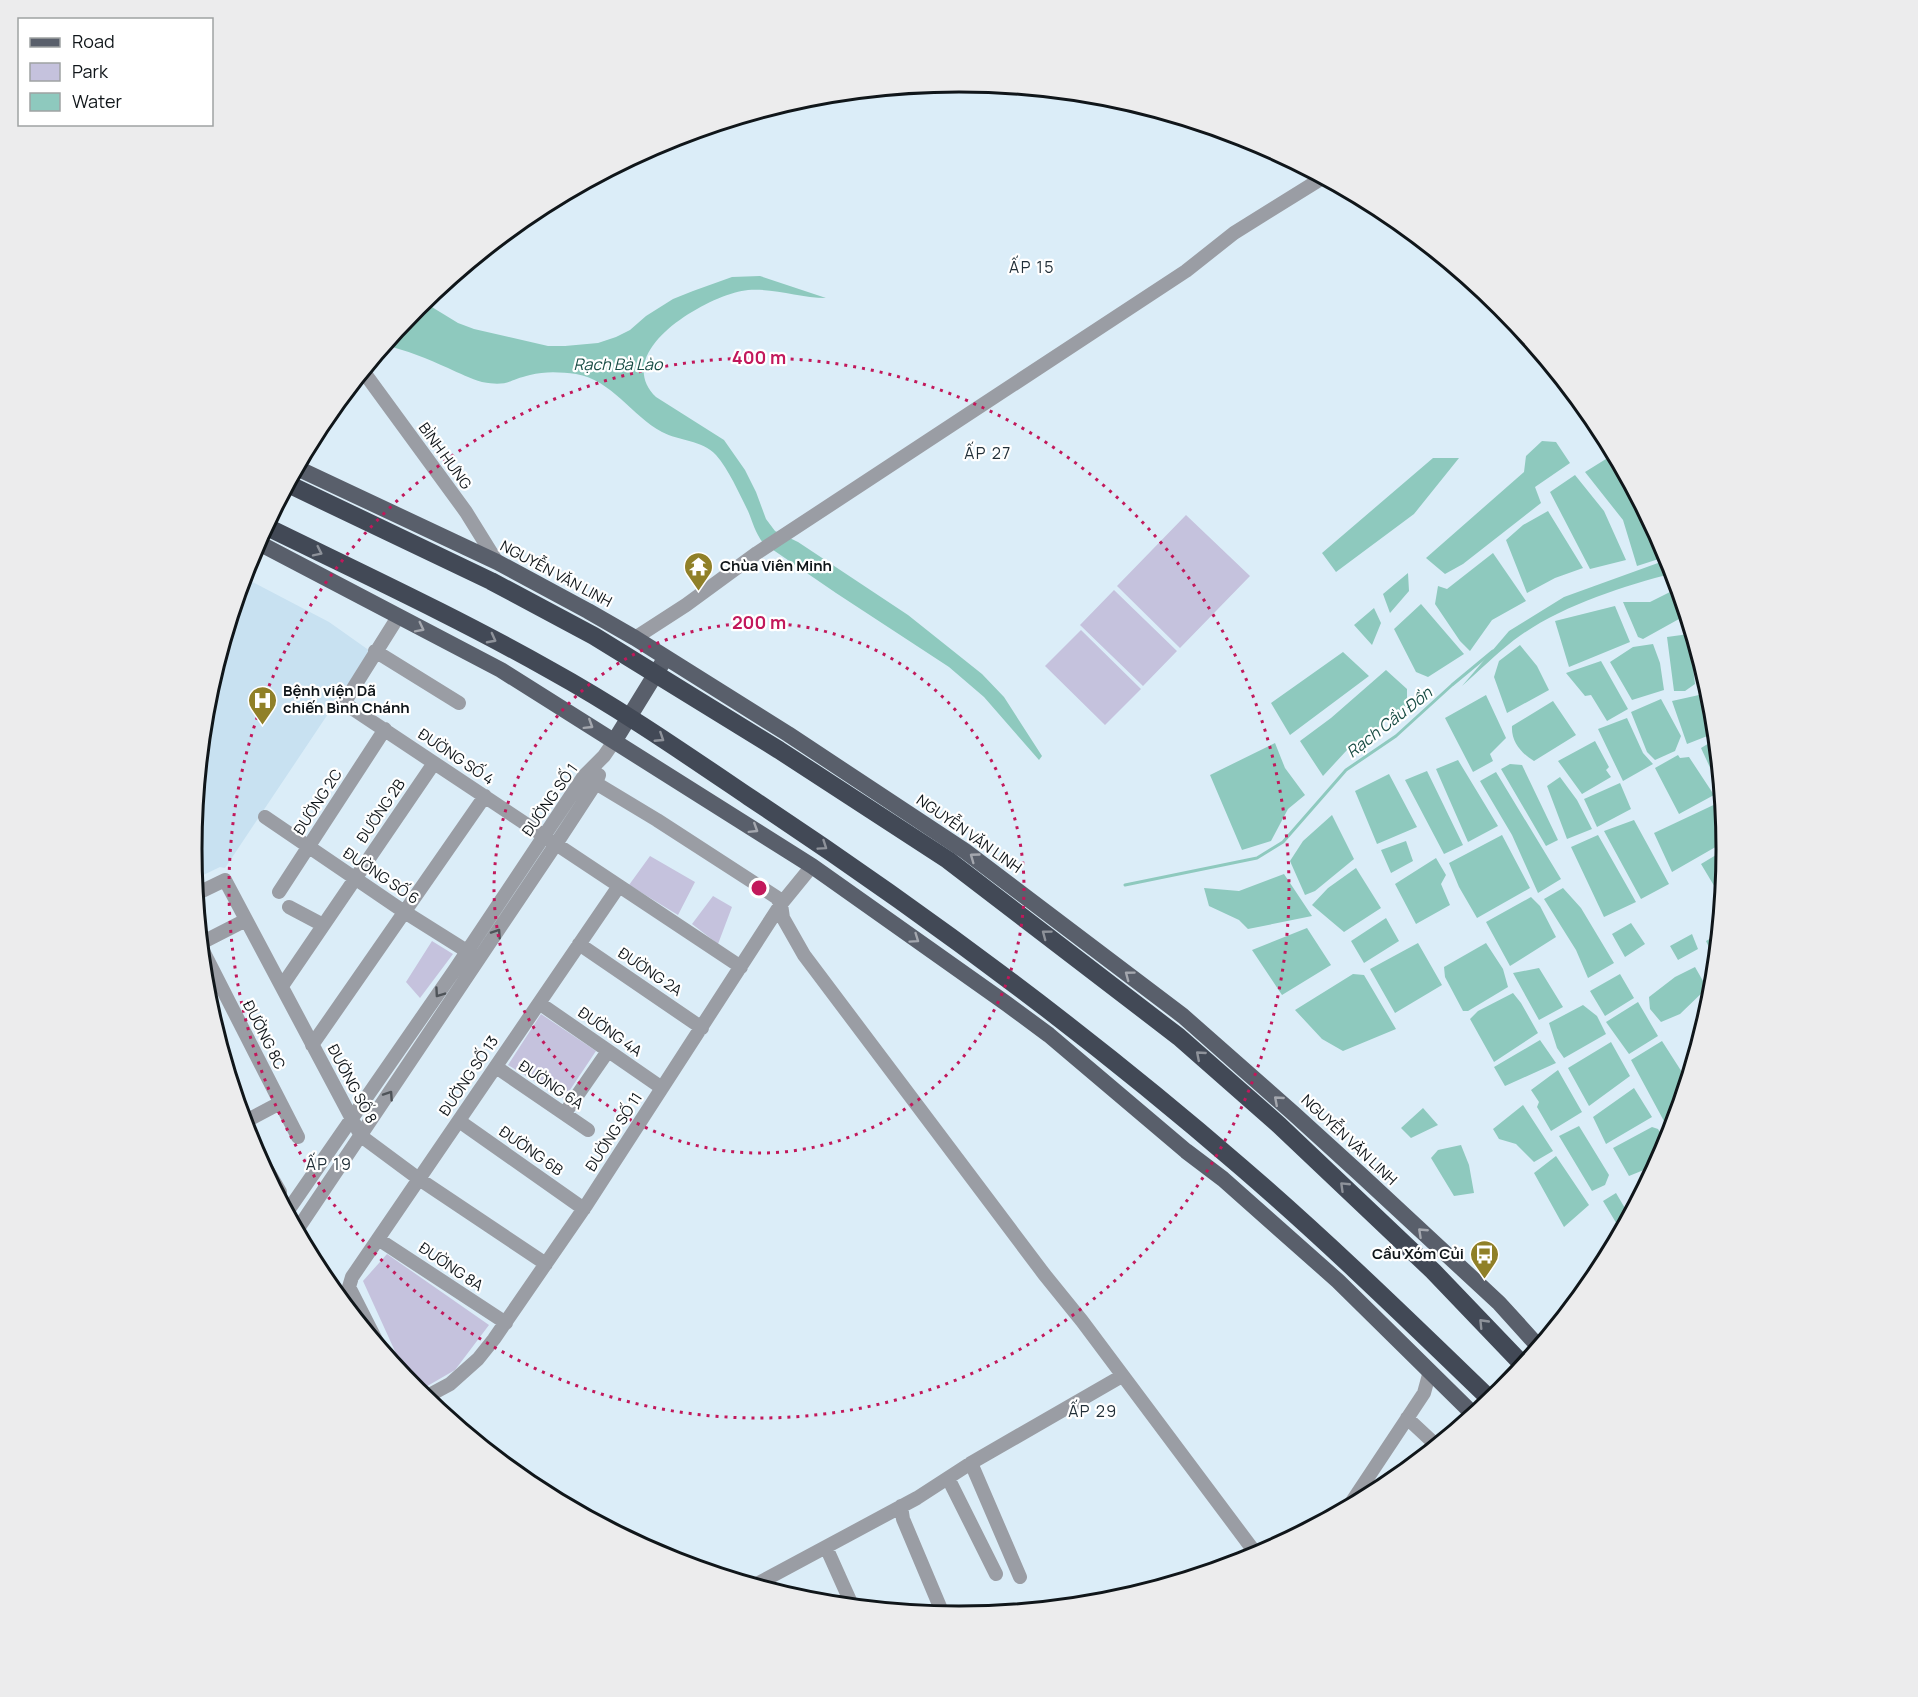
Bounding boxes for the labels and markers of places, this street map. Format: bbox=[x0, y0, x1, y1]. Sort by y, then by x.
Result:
temple icon: Chùa Viên Minh bbox=[683, 550, 715, 592]
place label: Chùa Viên Minh bbox=[720, 555, 832, 576]
place label: Bệnh viện Dã chiến Bình Chánh bbox=[283, 680, 410, 718]
hospital icon: Bệnh viện Dã chiến Bình Chánh bbox=[246, 684, 278, 726]
centre of rings bbox=[749, 878, 769, 898]
bus stop icon: Cầu Xóm Củi bbox=[1469, 1238, 1501, 1280]
place label: Cầu Xóm Củi bbox=[1372, 1243, 1464, 1264]

